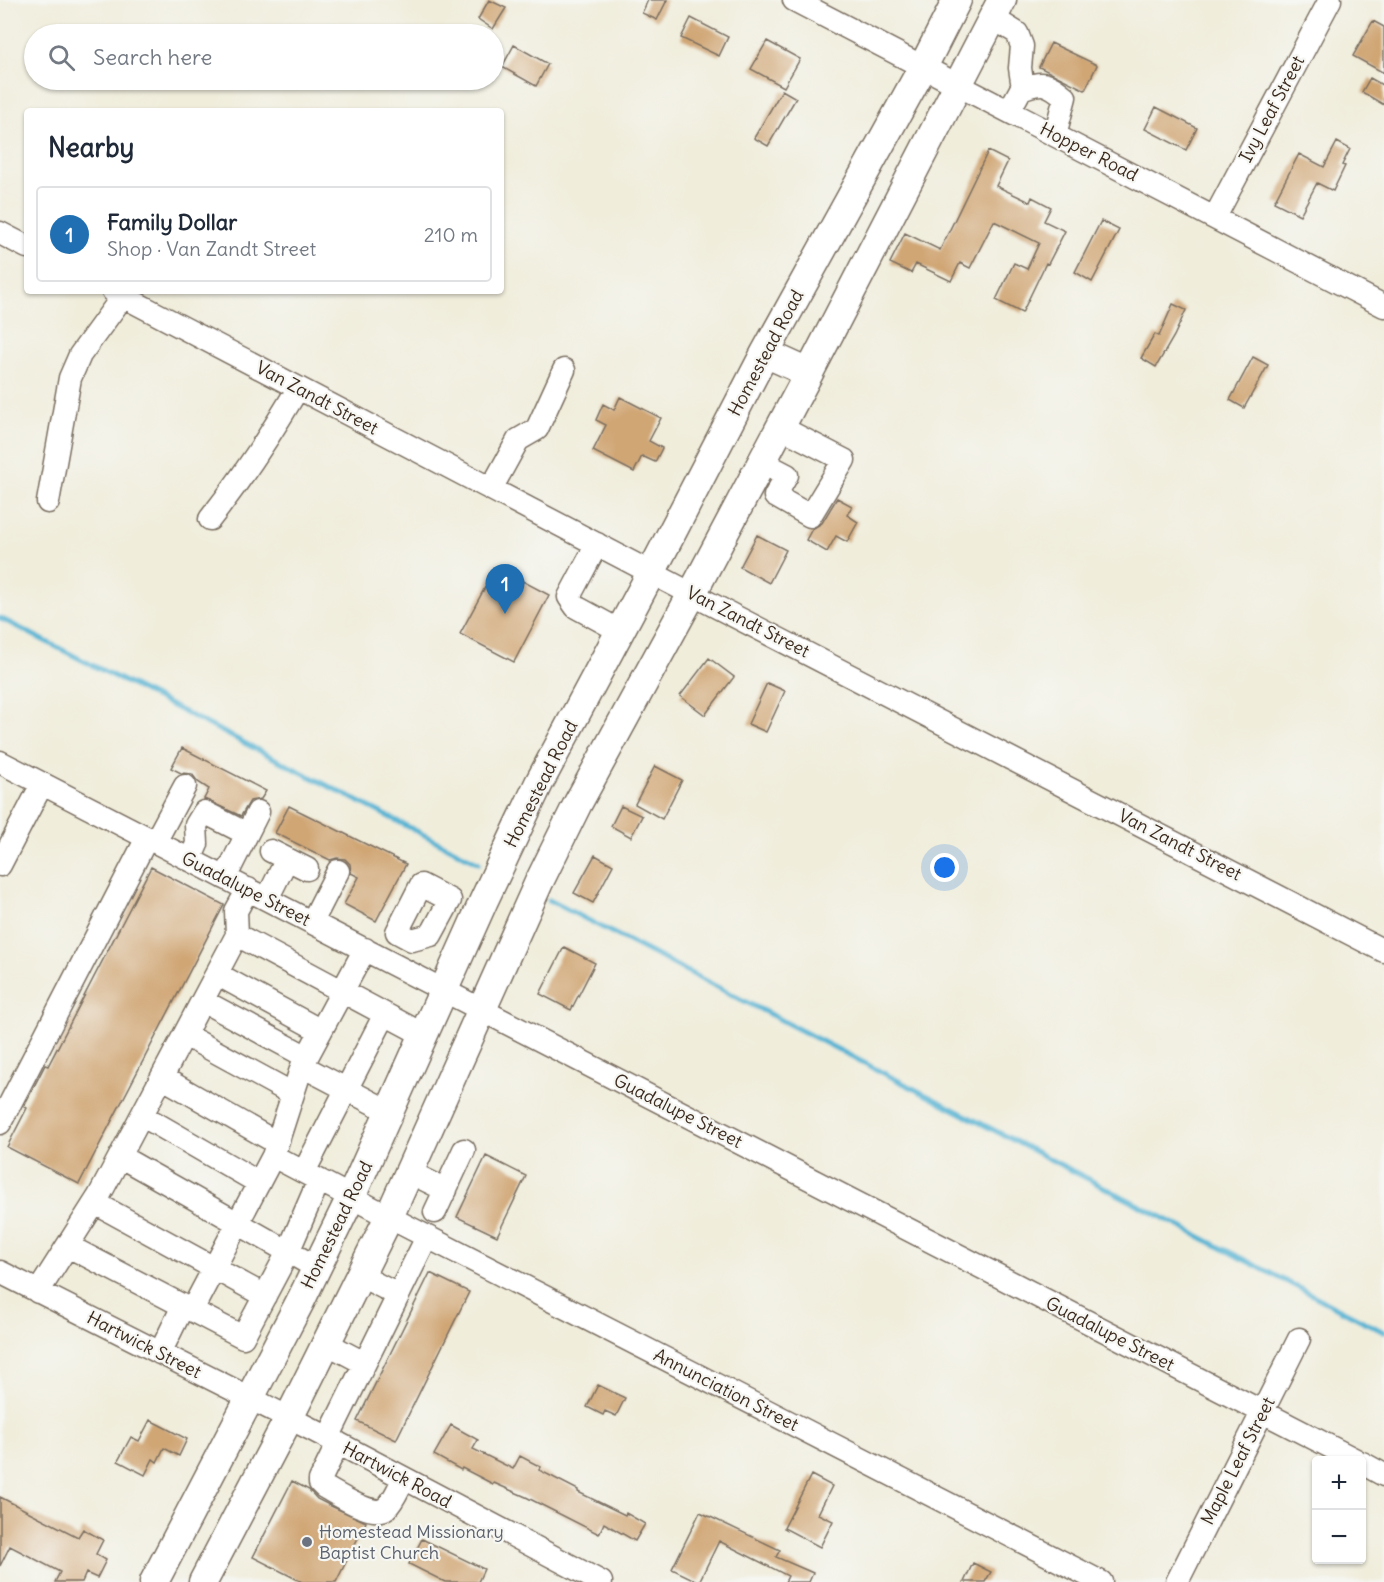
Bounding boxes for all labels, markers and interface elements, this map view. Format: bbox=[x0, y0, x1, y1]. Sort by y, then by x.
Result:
search box bbox=[24, 24, 504, 90]
icon: search bbox=[45, 41, 78, 74]
text: Search here bbox=[93, 43, 212, 71]
street label: Ivy Leaf Street bbox=[1234, 51, 1309, 166]
street label: Hopper Road bbox=[1036, 117, 1143, 186]
text: Nearby bbox=[48, 131, 134, 164]
text: Family Dollar bbox=[107, 208, 237, 236]
text: 1 bbox=[66, 222, 73, 247]
text: 210 m bbox=[424, 222, 478, 247]
text: Shop · Van Zandt Street bbox=[107, 236, 316, 261]
street label: Homestead Road bbox=[723, 285, 809, 420]
street label: Van Zandt Street bbox=[252, 356, 382, 439]
pin: 1 bbox=[486, 564, 524, 614]
street label: Van Zandt Street bbox=[683, 581, 814, 662]
street label: Homestead Road bbox=[499, 716, 583, 851]
street label: Van Zandt Street bbox=[1115, 804, 1246, 885]
street label: Guadalupe Street bbox=[178, 846, 314, 931]
your location bbox=[930, 853, 959, 882]
street label: Guadalupe Street bbox=[610, 1068, 746, 1153]
street label: Homestead Road bbox=[296, 1157, 378, 1293]
street label: Guadalupe Street bbox=[1042, 1291, 1178, 1376]
street label: Hartwick Street bbox=[83, 1306, 205, 1383]
street label: Annunciation Street bbox=[650, 1343, 803, 1436]
street label: Maple Leaf Street bbox=[1195, 1393, 1280, 1529]
street label: Hartwick Road bbox=[339, 1436, 456, 1513]
map controls bbox=[1312, 1456, 1366, 1564]
button: + bbox=[1312, 1456, 1366, 1510]
button: − bbox=[1312, 1510, 1366, 1564]
place label: Homestead Missionary Baptist Church bbox=[319, 1520, 504, 1564]
marker: Homestead Missionary Baptist Church bbox=[300, 1535, 314, 1549]

